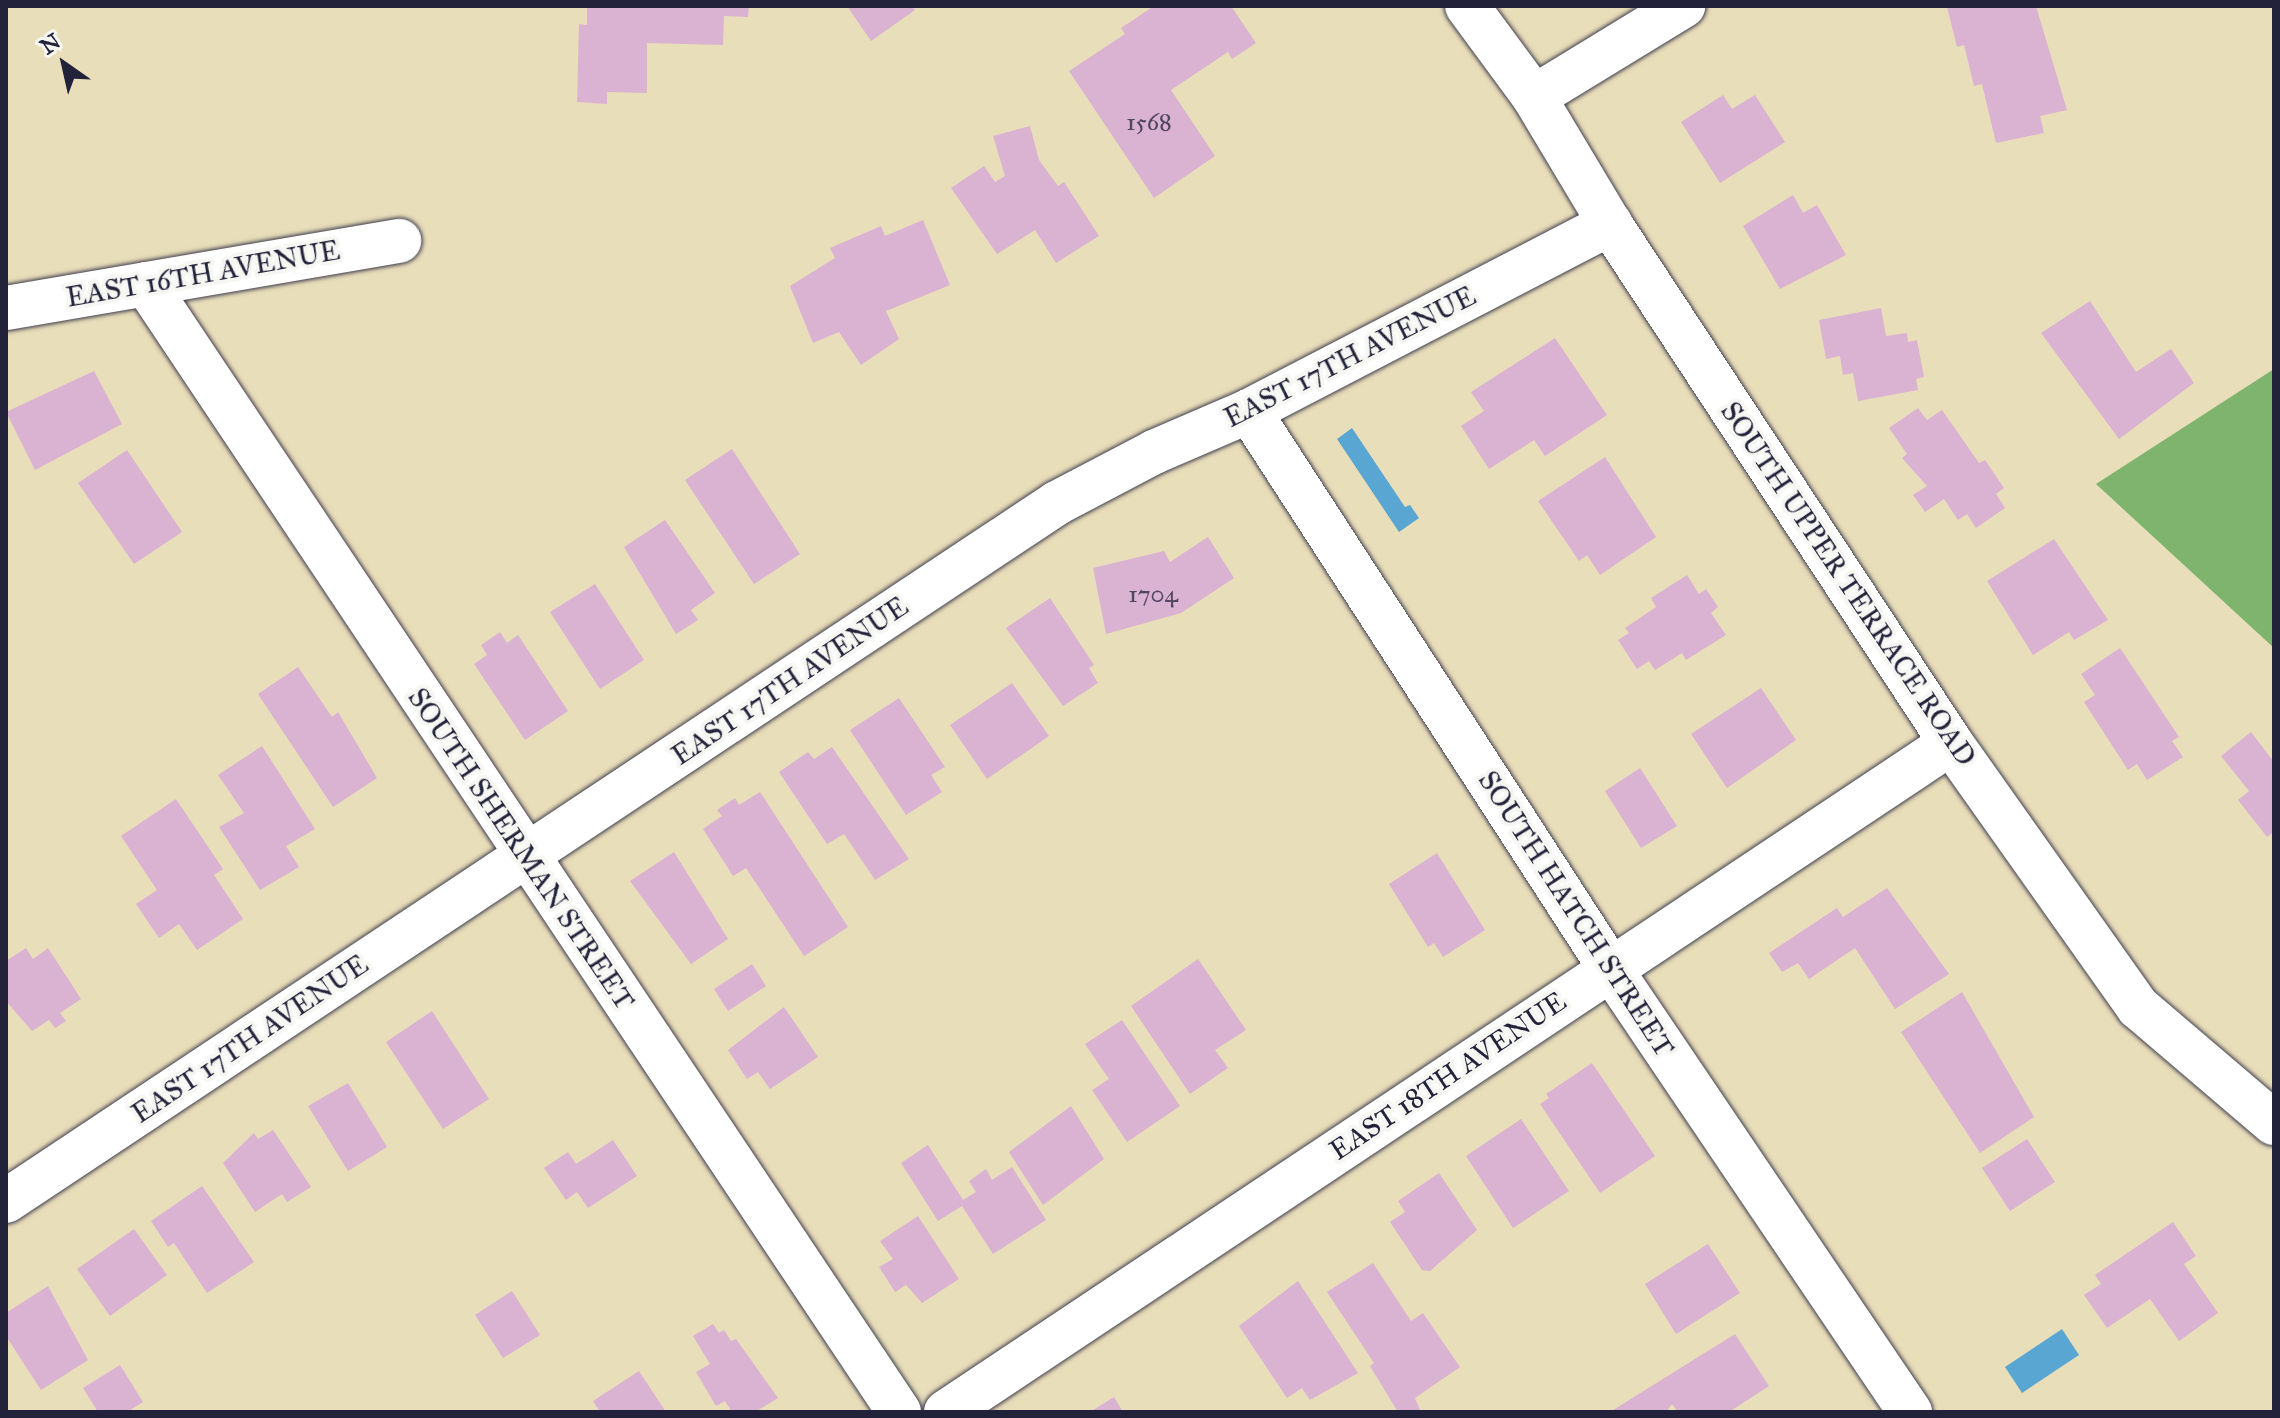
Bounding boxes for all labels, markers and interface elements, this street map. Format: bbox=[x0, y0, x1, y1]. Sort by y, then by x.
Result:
north arrow bbox=[24, 24, 104, 104]
text: N bbox=[35, 27, 66, 60]
house number: 1568 bbox=[1126, 109, 1172, 137]
street label: EAST 16TH AVENUE bbox=[64, 233, 342, 315]
street label: EAST 17TH AVENUE bbox=[1219, 279, 1481, 435]
street label: SOUTH UPPER TERRACE ROAD bbox=[1713, 396, 1983, 772]
house number: 1704 bbox=[1128, 581, 1178, 609]
street label: EAST 17TH AVENUE bbox=[665, 589, 915, 773]
street label: SOUTH SHERMAN STREET bbox=[401, 682, 641, 1016]
street label: SOUTH HATCH STREET bbox=[1471, 765, 1681, 1063]
street label: EAST 17TH AVENUE bbox=[125, 947, 375, 1131]
street label: EAST 18TH AVENUE bbox=[1323, 984, 1573, 1168]

